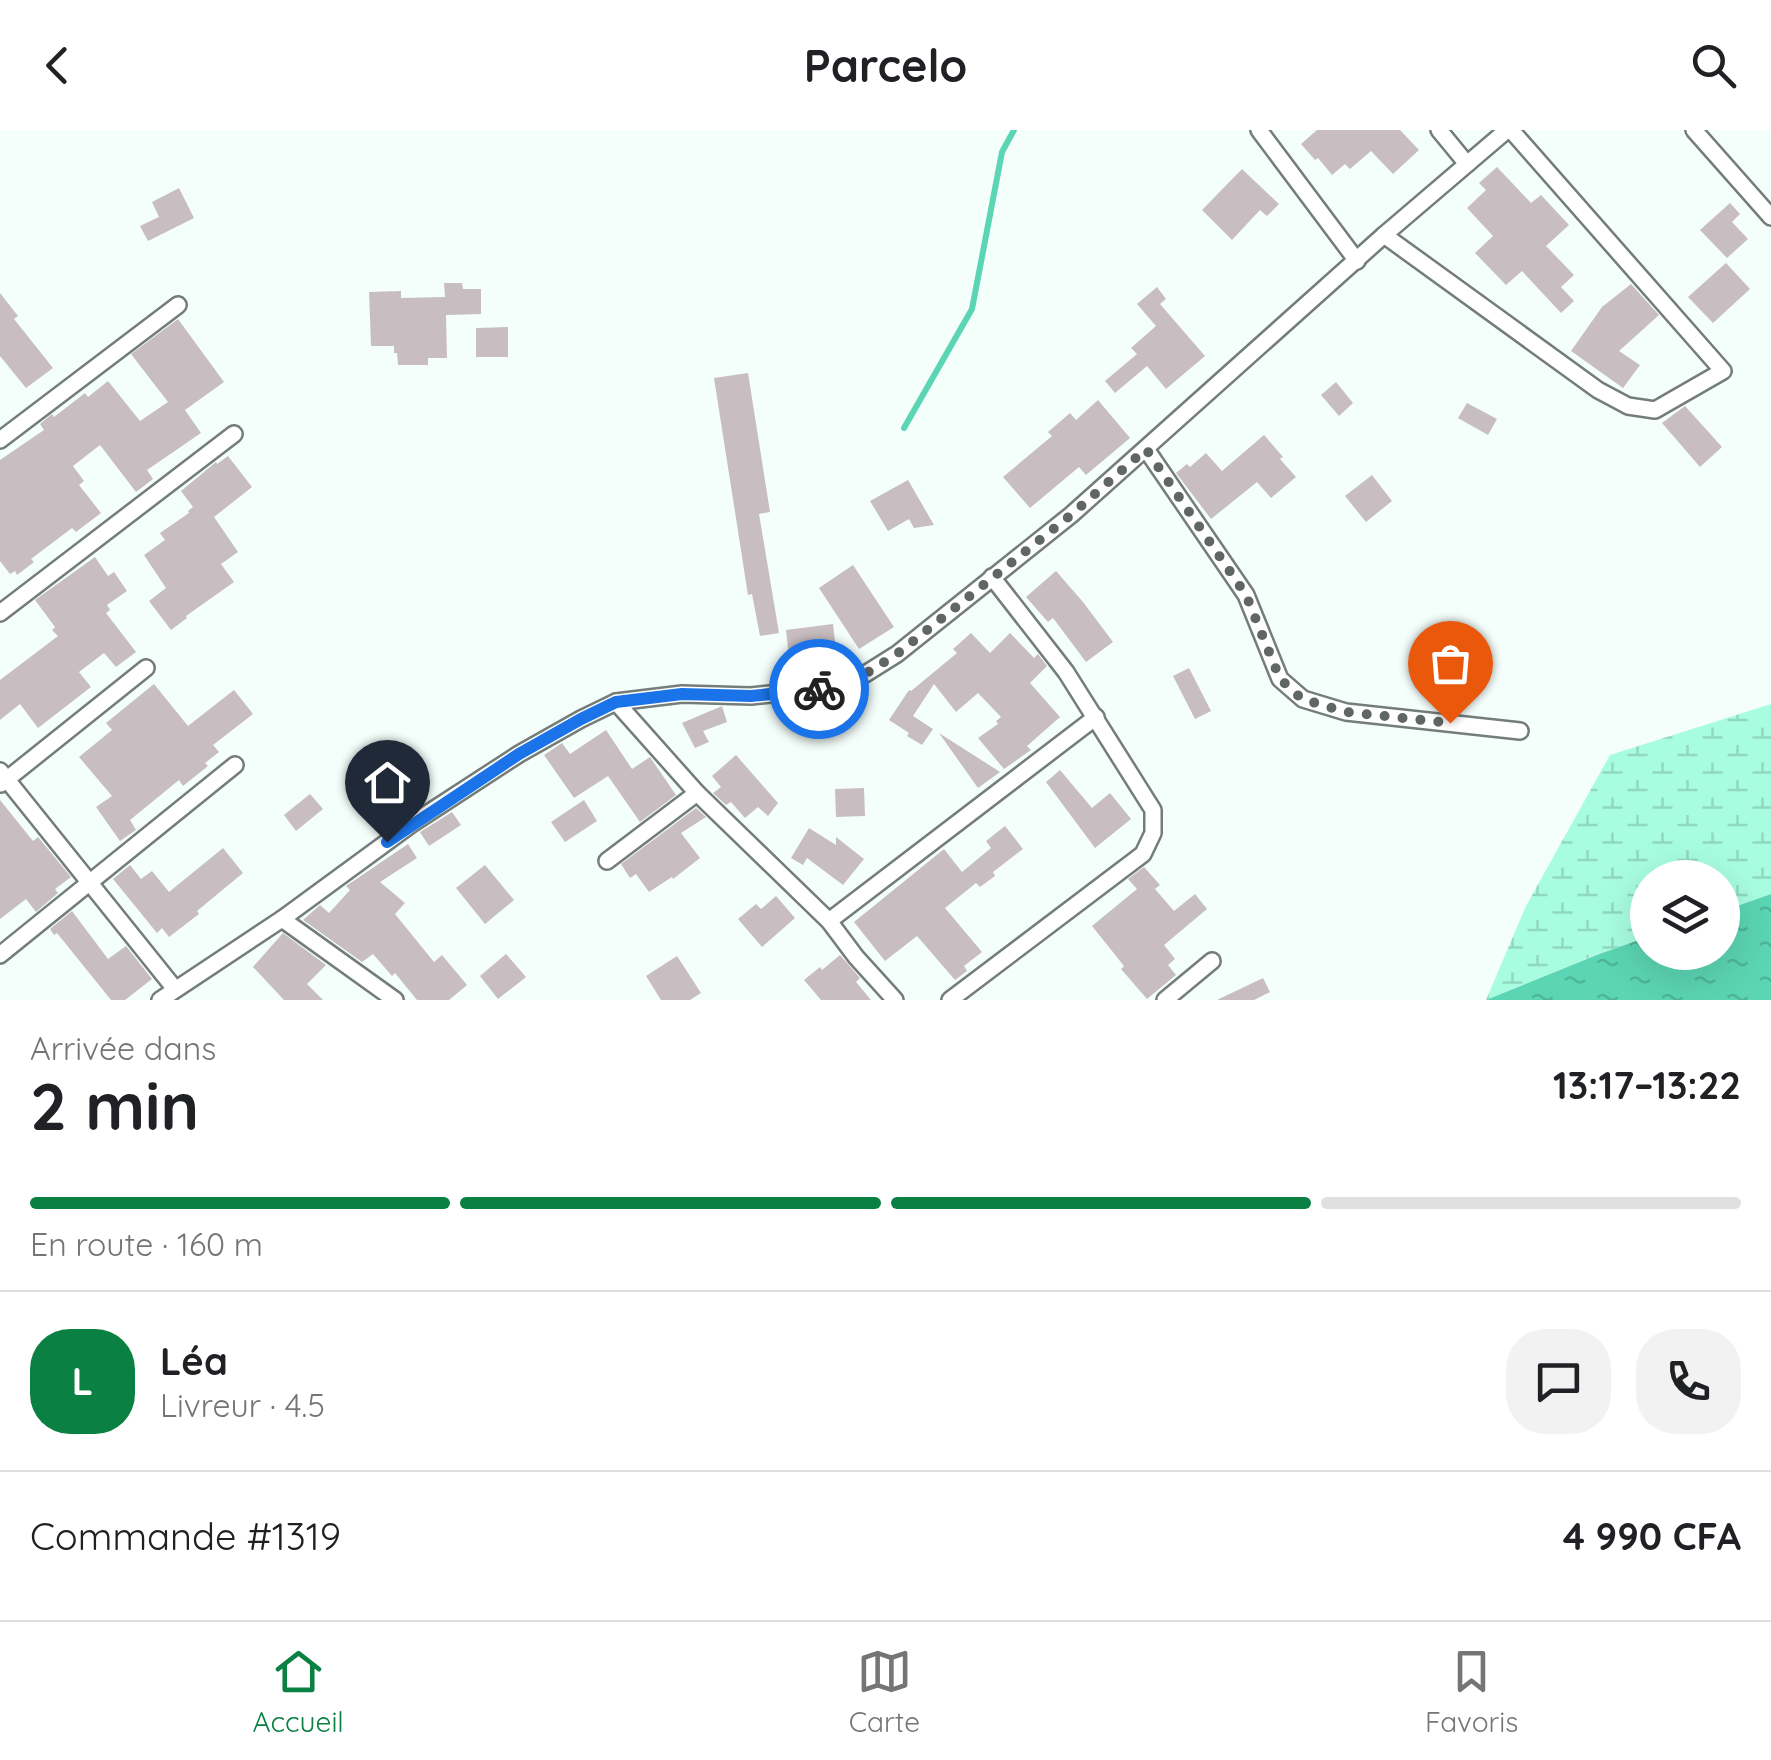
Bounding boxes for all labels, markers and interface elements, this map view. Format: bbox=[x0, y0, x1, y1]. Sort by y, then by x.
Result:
text: Parcelo bbox=[804, 37, 967, 93]
icon: back bbox=[30, 38, 85, 93]
icon: search bbox=[1686, 38, 1741, 93]
pin bbox=[1408, 621, 1493, 724]
icon: bag bbox=[1423, 636, 1478, 691]
courier bbox=[769, 639, 869, 739]
icon: bike bbox=[792, 662, 847, 717]
pin bbox=[345, 740, 430, 843]
icon: home bbox=[360, 755, 415, 810]
map controls bbox=[1630, 860, 1740, 970]
button: layers bbox=[1630, 860, 1740, 970]
text: Arrivée dans bbox=[30, 1028, 216, 1068]
text: 13:17–13:22 bbox=[1553, 1061, 1741, 1109]
text: 2 min bbox=[30, 1065, 199, 1146]
text: En route · 160 m bbox=[30, 1224, 263, 1264]
button: chat bbox=[1506, 1329, 1611, 1434]
button: phone bbox=[1636, 1329, 1741, 1434]
text: Léa bbox=[160, 1337, 228, 1385]
text: L bbox=[72, 1357, 93, 1405]
text: Livreur · 4.5 bbox=[160, 1385, 325, 1425]
text: Commande #1319 bbox=[30, 1512, 341, 1560]
text: 4 990 CFA bbox=[1563, 1512, 1741, 1560]
tab: Accueil bbox=[253, 1644, 344, 1739]
tab: Carte bbox=[849, 1644, 920, 1739]
tab: Favoris bbox=[1425, 1644, 1518, 1739]

